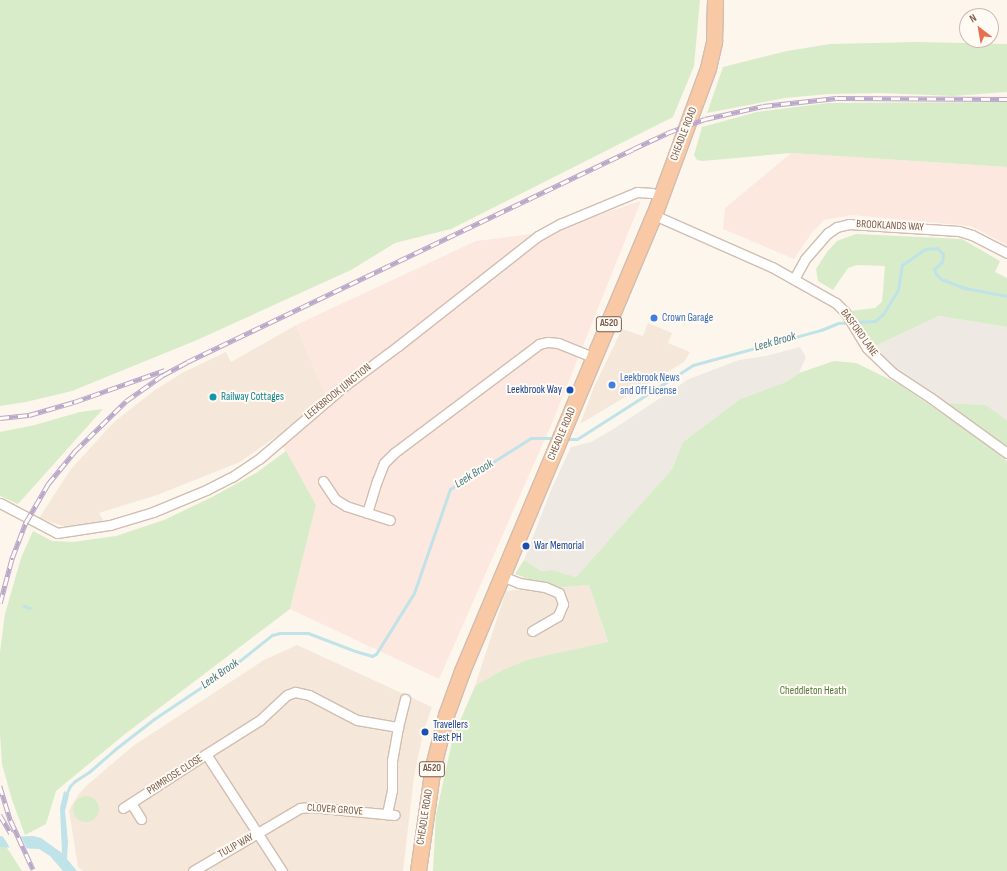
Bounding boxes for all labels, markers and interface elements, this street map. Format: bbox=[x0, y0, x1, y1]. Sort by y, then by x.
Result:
north arrow bbox=[959, 8, 999, 48]
text: N bbox=[967, 11, 979, 25]
street label: CHEADLE ROAD bbox=[668, 105, 700, 163]
street label: BROOKLANDS WAY bbox=[856, 218, 924, 234]
street label: BASFORD LANE bbox=[837, 307, 881, 359]
place label: Crown Garage bbox=[662, 311, 713, 325]
marker: Crown Garage bbox=[649, 313, 659, 323]
road number: A520 bbox=[595, 316, 623, 332]
water label: Leek Brook bbox=[753, 329, 797, 355]
street label: LEEKBROOK JUNCTION bbox=[302, 361, 374, 423]
place label: Leekbrook News and Off License bbox=[620, 372, 680, 398]
marker: Leekbrook News and Off License bbox=[607, 380, 617, 390]
place label: Leekbrook Way bbox=[507, 383, 562, 397]
marker: Leekbrook Way bbox=[565, 385, 575, 395]
place label: Railway Cottages bbox=[221, 390, 284, 404]
marker: Railway Cottages bbox=[208, 392, 218, 402]
street label: CHEADLE ROAD bbox=[545, 405, 579, 463]
water label: Leek Brook bbox=[452, 457, 496, 491]
place label: War Memorial bbox=[534, 539, 584, 553]
marker: War Memorial bbox=[521, 541, 531, 551]
water label: Leek Brook bbox=[198, 656, 242, 692]
park label: Cheddleton Heath bbox=[780, 684, 846, 698]
place label: Travellers Rest PH bbox=[433, 719, 468, 745]
marker: Travellers Rest PH bbox=[420, 727, 430, 737]
street label: PRIMROSE CLOSE bbox=[145, 752, 205, 798]
road number: A520 bbox=[418, 761, 446, 777]
street label: CHEADLE ROAD bbox=[414, 788, 436, 846]
street label: CLOVER GROVE bbox=[306, 801, 364, 819]
street label: TULIP WAY bbox=[216, 831, 256, 861]

